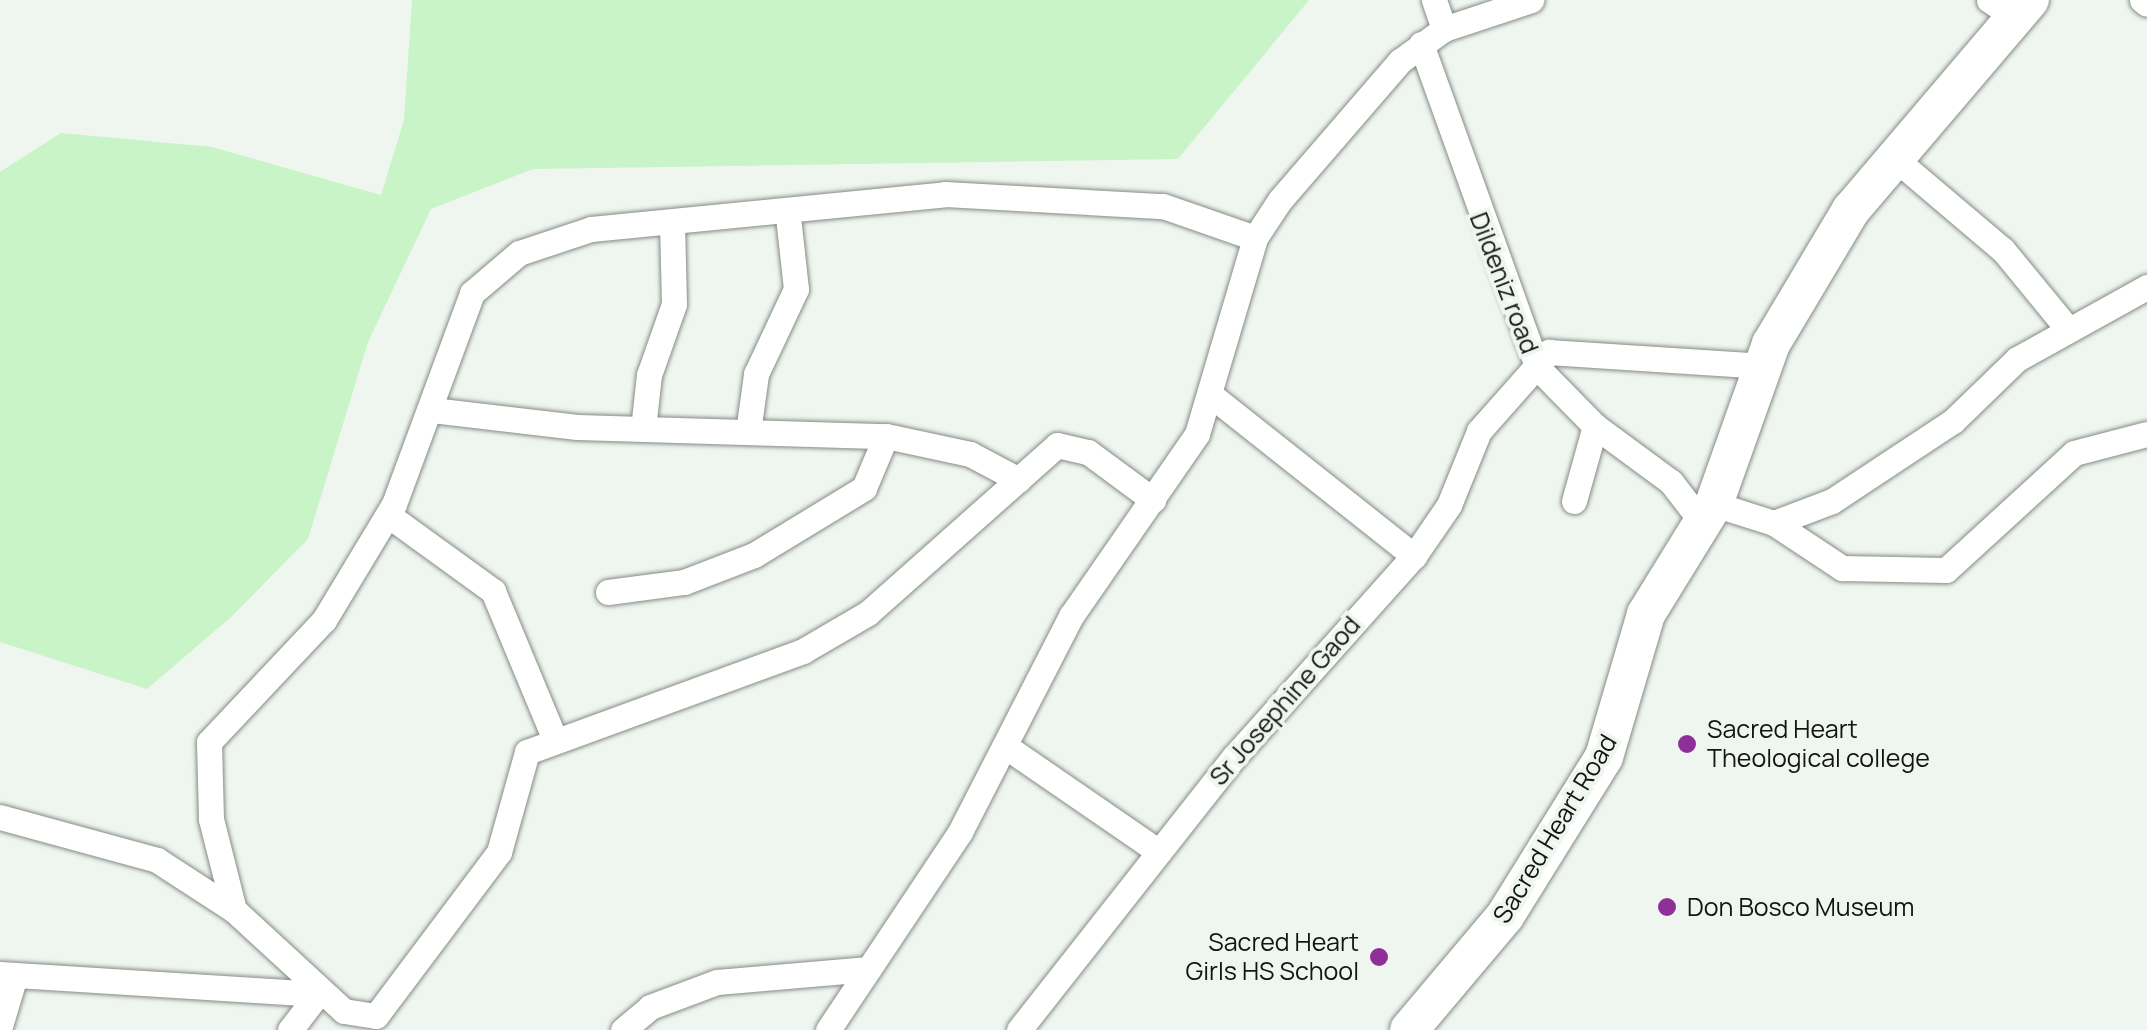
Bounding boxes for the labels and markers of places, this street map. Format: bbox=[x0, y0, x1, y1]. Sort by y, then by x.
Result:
place label: Sacred Heart Theological college bbox=[1707, 715, 1930, 774]
marker: Sacred Heart Theological college bbox=[1676, 733, 1698, 755]
place label: Don Bosco Museum bbox=[1687, 892, 1914, 922]
marker: Don Bosco Museum bbox=[1656, 896, 1678, 918]
place label: Sacred Heart Girls HS School bbox=[1186, 928, 1359, 987]
marker: Sacred Heart Girls HS School bbox=[1368, 946, 1390, 968]

